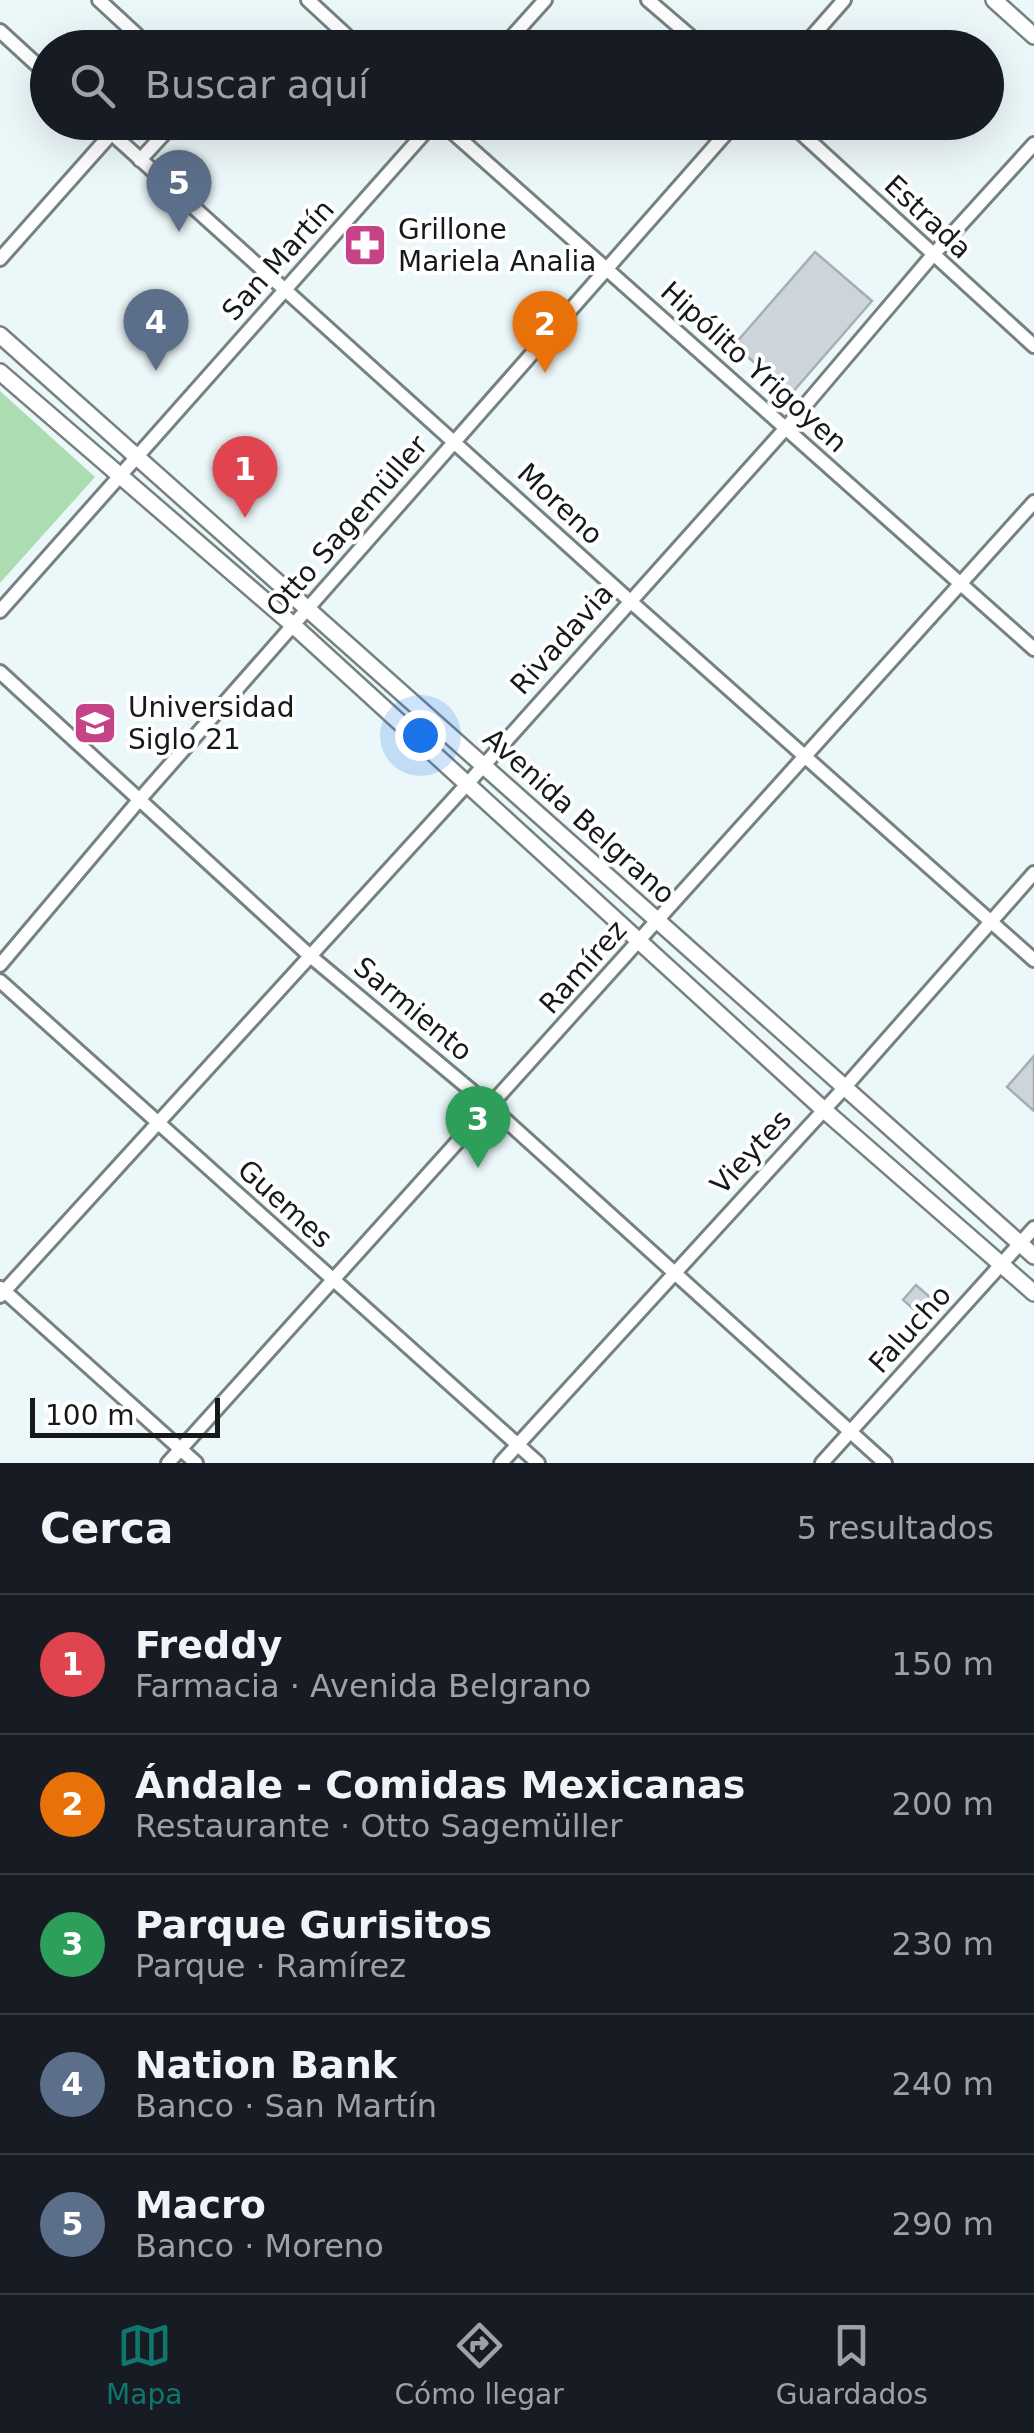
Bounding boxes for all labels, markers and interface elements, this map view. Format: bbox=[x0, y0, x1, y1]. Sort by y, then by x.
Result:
search box bbox=[30, 30, 1004, 140]
icon: search bbox=[65, 58, 120, 113]
text: Buscar aquí bbox=[145, 63, 369, 107]
pin: 5 bbox=[146, 150, 212, 232]
street label: Estrada bbox=[878, 168, 978, 266]
street label: San Martín bbox=[215, 193, 341, 327]
place label: Grillone Mariela Analia bbox=[398, 213, 596, 278]
pharmacy icon: Grillone Mariela Analia bbox=[342, 222, 388, 268]
street label: Hipólito Yrigoyen bbox=[654, 275, 854, 459]
pin: 4 bbox=[124, 288, 188, 371]
pin: 2 bbox=[512, 290, 578, 373]
street label: Otto Sagemüller bbox=[259, 428, 435, 623]
pin: 1 bbox=[212, 436, 278, 518]
street label: Moreno bbox=[511, 456, 609, 552]
street label: Rivadavia bbox=[504, 577, 620, 701]
place label: Universidad Siglo 21 bbox=[128, 691, 294, 756]
school or university icon: Universidad Siglo 21 bbox=[72, 700, 118, 746]
your location bbox=[395, 710, 446, 761]
street label: Avenida Belgrano bbox=[476, 721, 682, 911]
street label: Ramírez bbox=[533, 914, 633, 1020]
street label: Sarmiento bbox=[347, 950, 479, 1068]
pin: 3 bbox=[446, 1086, 510, 1168]
street label: Vieytes bbox=[704, 1103, 798, 1201]
street label: Guemes bbox=[231, 1153, 339, 1255]
street label: Falucho bbox=[862, 1278, 958, 1380]
scale bar bbox=[30, 1393, 220, 1438]
text: 100 m bbox=[45, 1399, 135, 1432]
text: Cerca bbox=[40, 1504, 173, 1553]
text: 5 resultados bbox=[797, 1509, 994, 1547]
text: Freddy bbox=[135, 1623, 282, 1667]
text: 1 bbox=[61, 1645, 84, 1683]
text: 150 m bbox=[892, 1645, 994, 1683]
text: Farmacia · Avenida Belgrano bbox=[135, 1667, 591, 1705]
text: Ándale - Comidas Mexicanas bbox=[135, 1763, 745, 1807]
text: 2 bbox=[61, 1785, 84, 1823]
text: 200 m bbox=[892, 1785, 994, 1823]
text: Restaurante · Otto Sagemüller bbox=[135, 1807, 622, 1845]
text: Parque Gurisitos bbox=[135, 1903, 492, 1947]
text: 3 bbox=[61, 1925, 84, 1963]
text: 230 m bbox=[892, 1925, 994, 1963]
text: Parque · Ramírez bbox=[135, 1947, 406, 1985]
text: Nation Bank bbox=[135, 2043, 397, 2087]
text: 4 bbox=[61, 2065, 84, 2103]
text: 240 m bbox=[892, 2065, 994, 2103]
text: Banco · San Martín bbox=[135, 2087, 437, 2125]
text: Macro bbox=[135, 2183, 266, 2227]
text: 5 bbox=[61, 2205, 84, 2243]
text: 290 m bbox=[892, 2205, 994, 2243]
text: Banco · Moreno bbox=[135, 2227, 384, 2265]
tab: Mapa bbox=[106, 2318, 182, 2411]
tab: Cómo llegar bbox=[394, 2318, 564, 2411]
tab: Guardados bbox=[776, 2318, 928, 2411]

